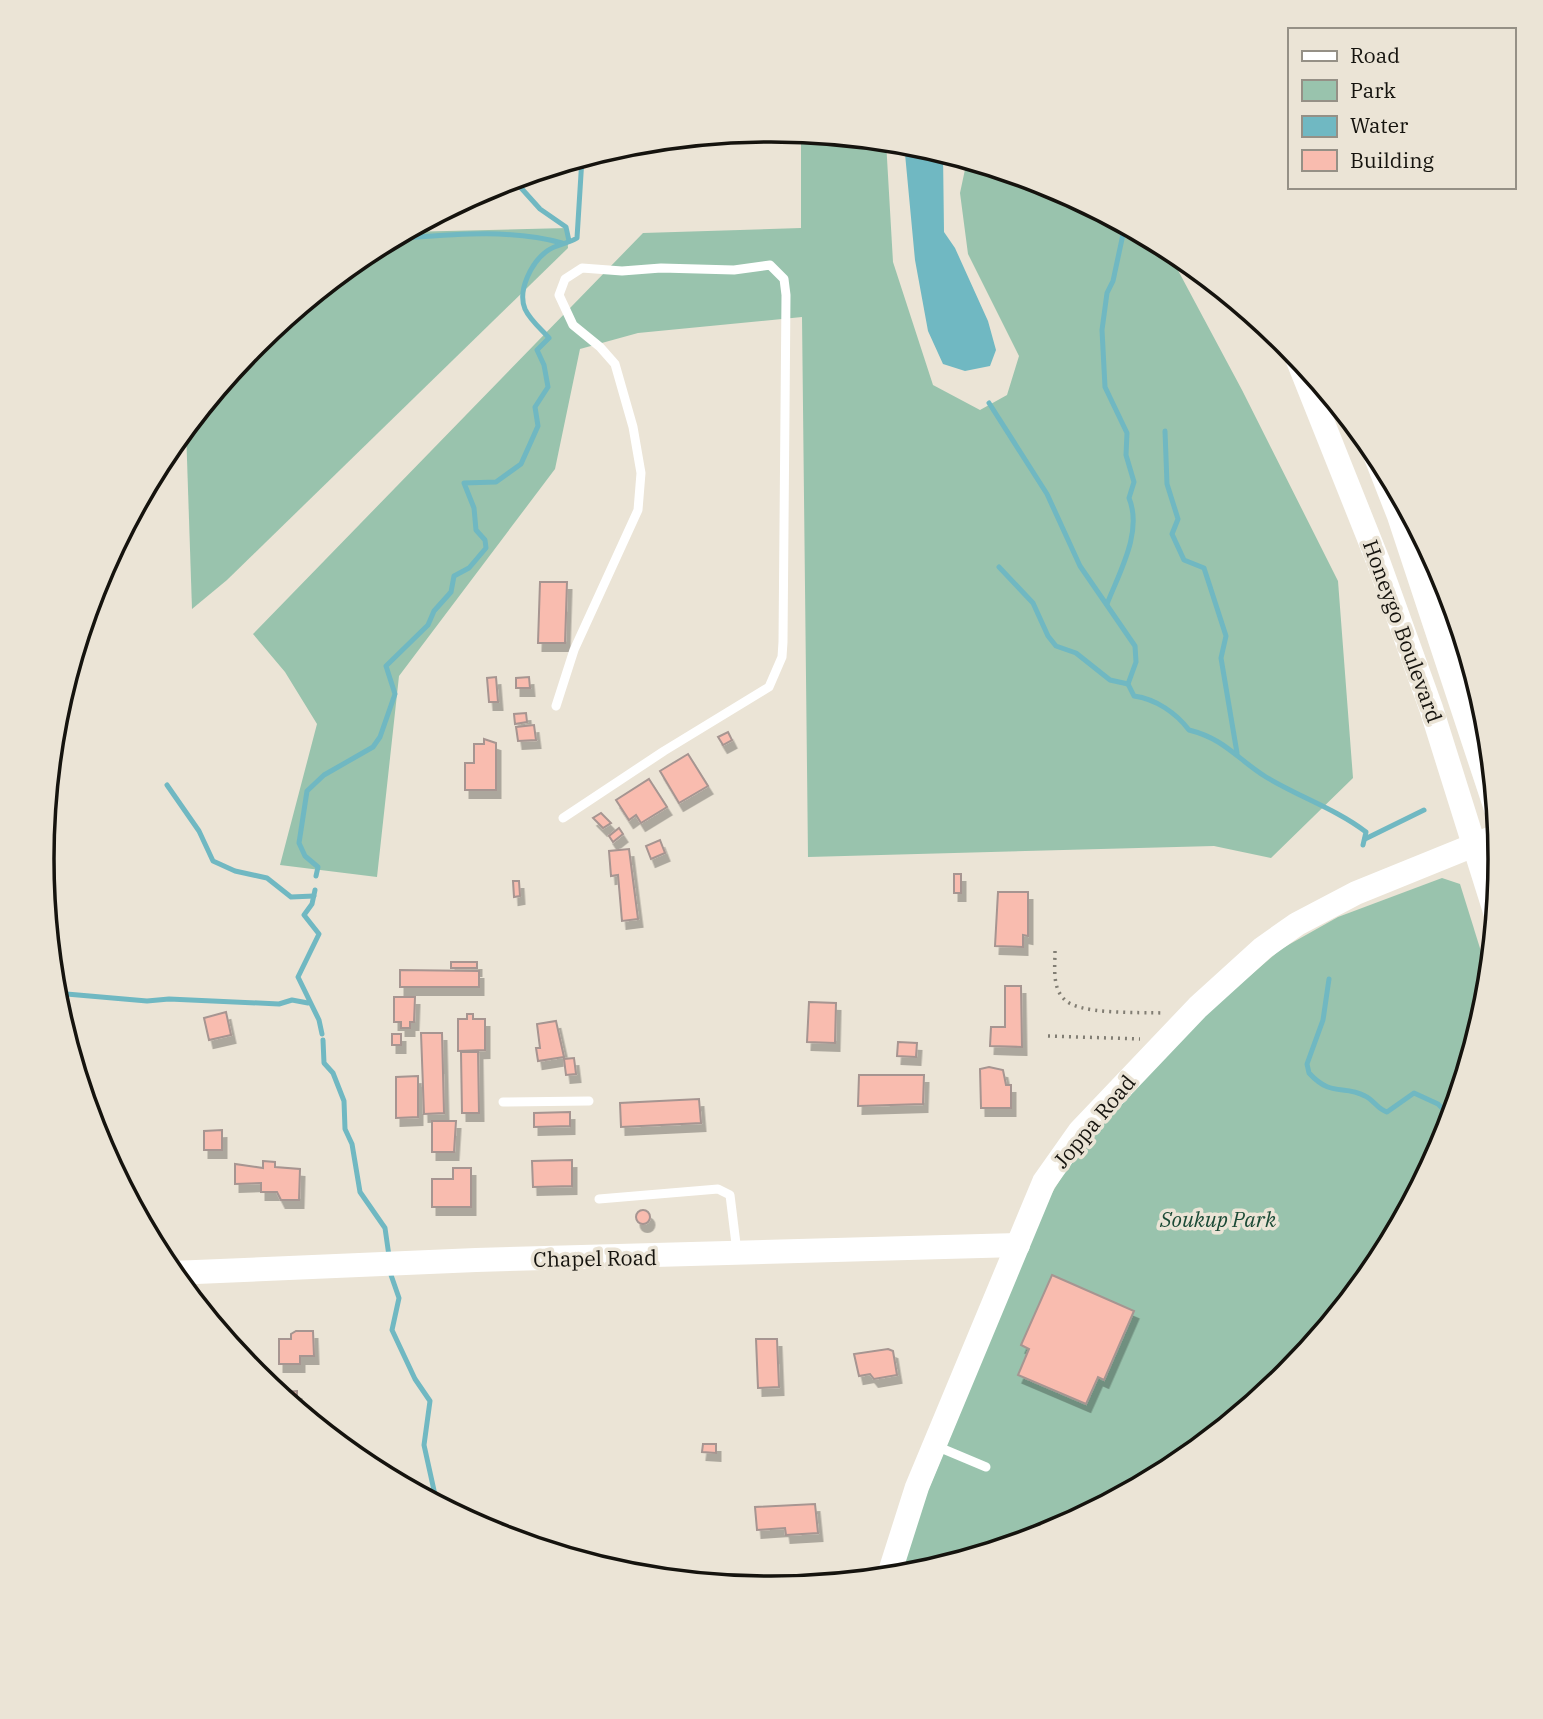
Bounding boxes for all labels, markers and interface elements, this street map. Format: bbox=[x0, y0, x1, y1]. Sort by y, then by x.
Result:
legend bbox=[1288, 28, 1515, 189]
text: Road bbox=[1350, 41, 1400, 69]
text: Park bbox=[1350, 76, 1397, 104]
text: Water bbox=[1350, 111, 1409, 139]
text: Building bbox=[1350, 146, 1435, 174]
street label: Honeygo Boulevard bbox=[1357, 536, 1449, 727]
street label: Joppa Road bbox=[1047, 1068, 1141, 1174]
park label: Soukup Park bbox=[1159, 1205, 1277, 1233]
street label: Chapel Road bbox=[533, 1243, 657, 1273]

